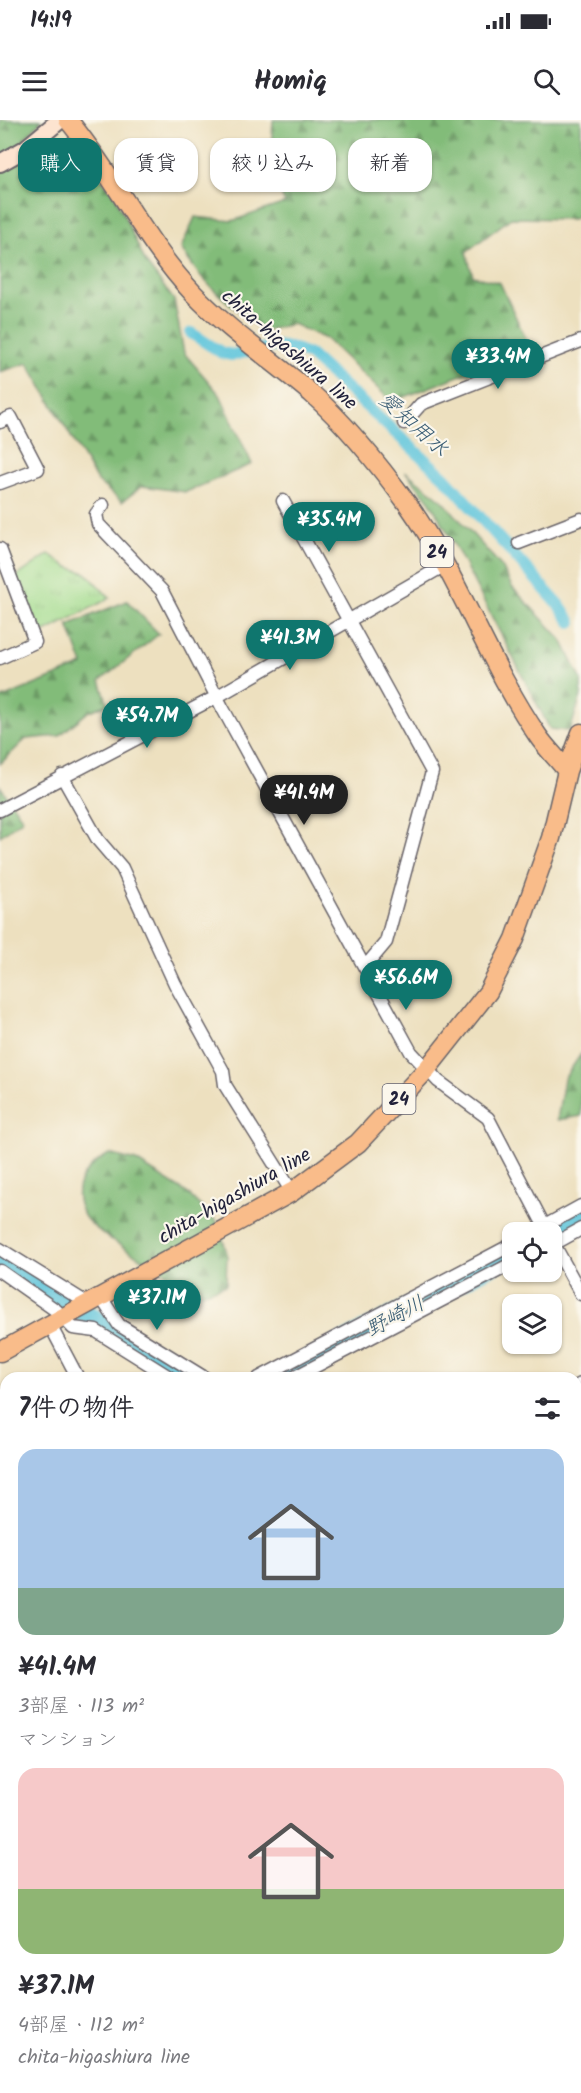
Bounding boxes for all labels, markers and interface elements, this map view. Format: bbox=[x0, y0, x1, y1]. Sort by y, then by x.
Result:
text: 14:19 bbox=[30, 4, 72, 39]
text: Homiq bbox=[254, 60, 327, 103]
icon: menu bbox=[18, 65, 51, 98]
icon: search bbox=[530, 65, 563, 98]
chip: 購入 bbox=[18, 138, 102, 192]
chip: 賃貸 bbox=[114, 138, 198, 192]
chip: 絞り込み bbox=[210, 138, 336, 192]
chip: 新着 bbox=[348, 138, 432, 192]
street label: chita-higashiura line bbox=[213, 282, 364, 419]
pin: ¥33.4M bbox=[449, 339, 547, 390]
text: ¥33.4M bbox=[466, 342, 530, 374]
water label: 愛知用水 bbox=[371, 385, 455, 465]
pin: ¥35.4M bbox=[280, 502, 378, 553]
text: ¥35.4M bbox=[297, 505, 361, 537]
road number: 24 bbox=[420, 537, 454, 567]
pin: ¥41.3M bbox=[241, 620, 339, 671]
text: ¥41.3M bbox=[260, 623, 320, 655]
pin: ¥54.7M bbox=[98, 698, 196, 749]
text: ¥54.7M bbox=[116, 701, 178, 733]
pin: ¥41.4M bbox=[255, 775, 353, 826]
text: ¥41.4M bbox=[274, 778, 334, 810]
pin: ¥56.6M bbox=[357, 960, 455, 1011]
text: ¥56.6M bbox=[374, 963, 438, 995]
road number: 24 bbox=[382, 1084, 416, 1114]
street label: chita-higashiura line bbox=[153, 1140, 317, 1254]
map controls bbox=[502, 1222, 562, 1354]
button: locate bbox=[502, 1222, 562, 1282]
pin: ¥37.1M bbox=[108, 1280, 206, 1331]
text: ¥37.1M bbox=[128, 1283, 186, 1315]
water label: 野崎川 bbox=[360, 1288, 431, 1347]
button: layers bbox=[502, 1294, 562, 1354]
text: 7件の物件 bbox=[18, 1388, 134, 1430]
icon: filters bbox=[531, 1392, 564, 1425]
icon: home bbox=[237, 1488, 345, 1596]
text: ¥41.4M bbox=[18, 1647, 96, 1689]
text: 3部屋 · 113 m² bbox=[18, 1691, 144, 1723]
text: マンション bbox=[18, 1725, 117, 1757]
icon: home bbox=[237, 1807, 345, 1915]
text: ¥37.1M bbox=[18, 1966, 94, 2008]
text: 4部屋 · 112 m² bbox=[18, 2010, 144, 2042]
text: chita-higashiura line bbox=[18, 2042, 190, 2074]

